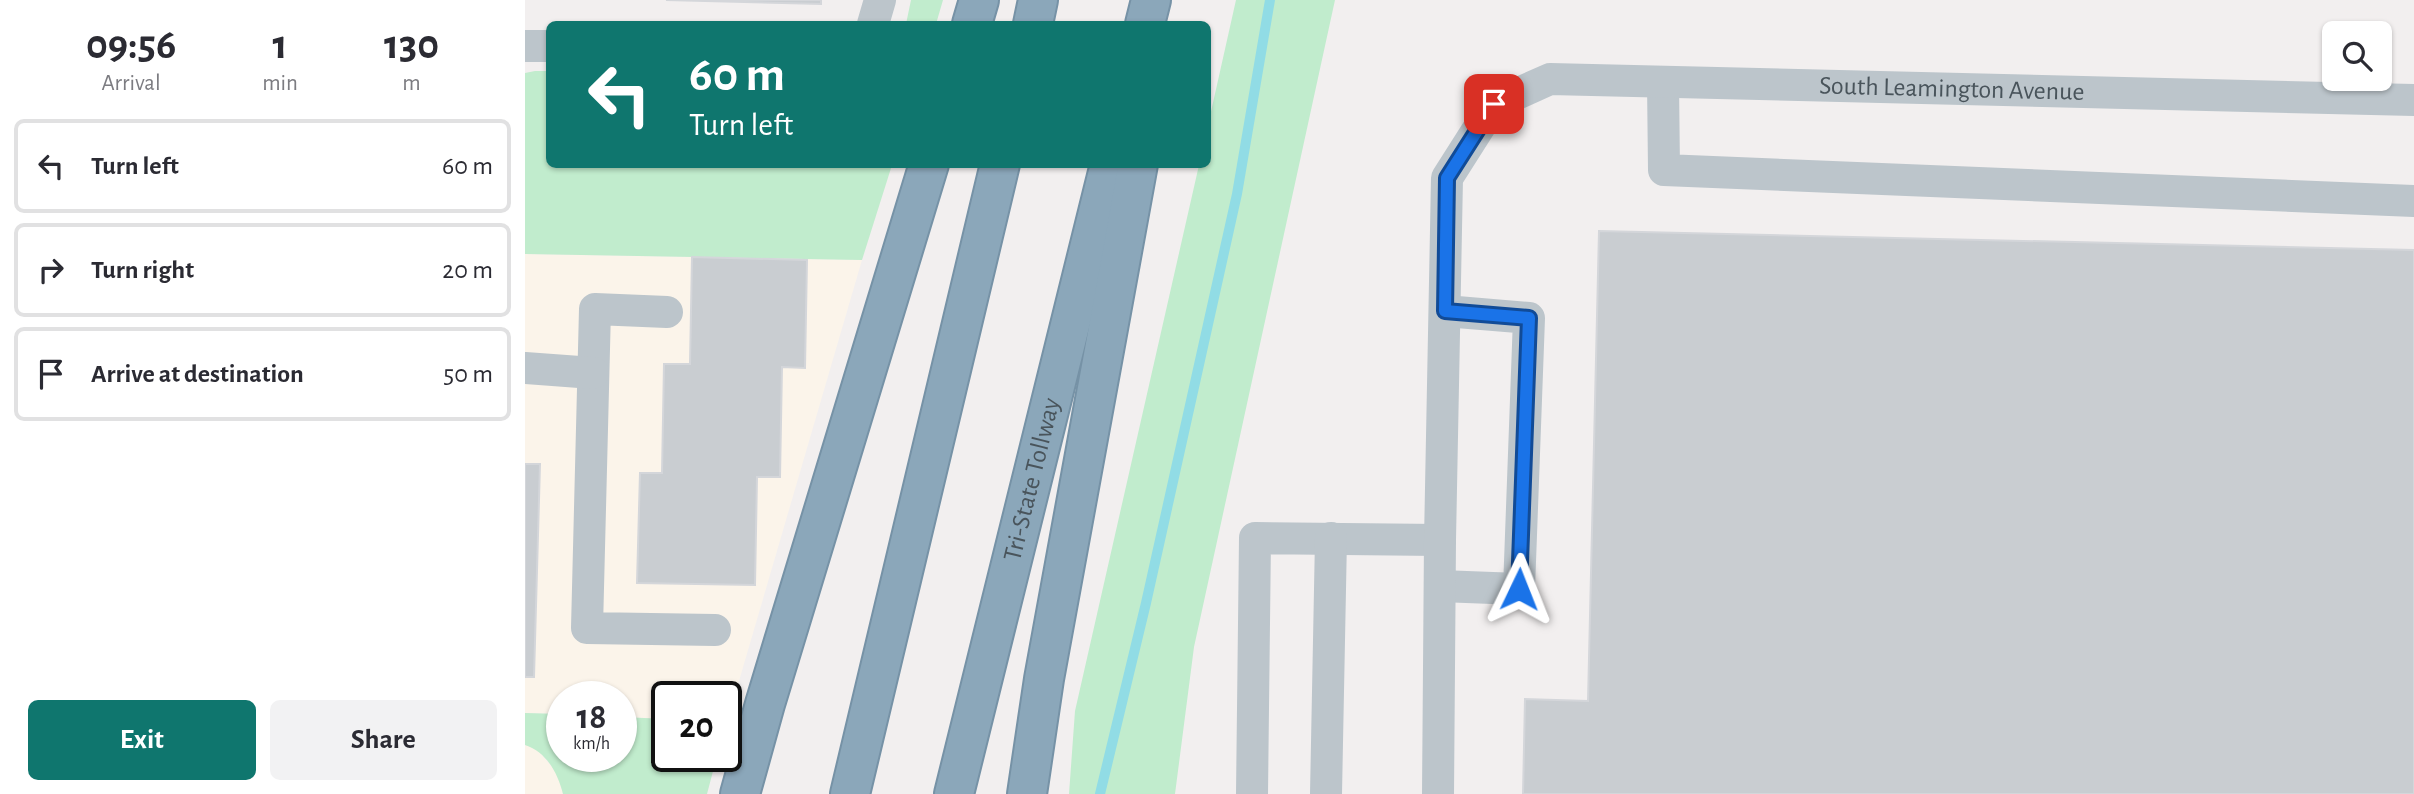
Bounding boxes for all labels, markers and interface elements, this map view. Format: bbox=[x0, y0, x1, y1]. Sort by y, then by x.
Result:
map controls bbox=[2322, 21, 2392, 91]
button: search bbox=[2322, 21, 2392, 91]
text: 09:56 bbox=[86, 24, 176, 66]
text: 1 bbox=[272, 24, 288, 66]
text: 130 bbox=[384, 24, 439, 66]
icon: left bbox=[574, 49, 665, 140]
text: 60 m bbox=[689, 51, 785, 100]
text: Arrival bbox=[101, 72, 161, 95]
text: min bbox=[262, 72, 298, 95]
text: m bbox=[402, 72, 421, 95]
street label: South Leamington Avenue bbox=[1819, 73, 2085, 105]
pin bbox=[1464, 74, 1524, 134]
icon: arrive bbox=[1475, 85, 1513, 123]
text: Turn left bbox=[689, 109, 793, 141]
icon: left bbox=[32, 147, 70, 185]
text: Turn left bbox=[91, 153, 179, 179]
text: 60 m bbox=[442, 153, 493, 179]
icon: right bbox=[32, 251, 70, 289]
text: Turn right bbox=[91, 257, 194, 283]
text: 20 m bbox=[442, 257, 493, 283]
icon: arrive bbox=[32, 355, 70, 393]
text: Arrive at destination bbox=[91, 361, 304, 387]
text: 50 m bbox=[443, 361, 493, 387]
street label: Tri-State Tollway bbox=[999, 395, 1065, 564]
position arrow bbox=[1482, 552, 1556, 626]
speed limit sign: 20 bbox=[651, 681, 742, 772]
button: Exit bbox=[28, 700, 256, 780]
button: Share bbox=[270, 700, 497, 780]
text: 18 bbox=[577, 700, 606, 735]
text: km/h bbox=[573, 735, 610, 753]

